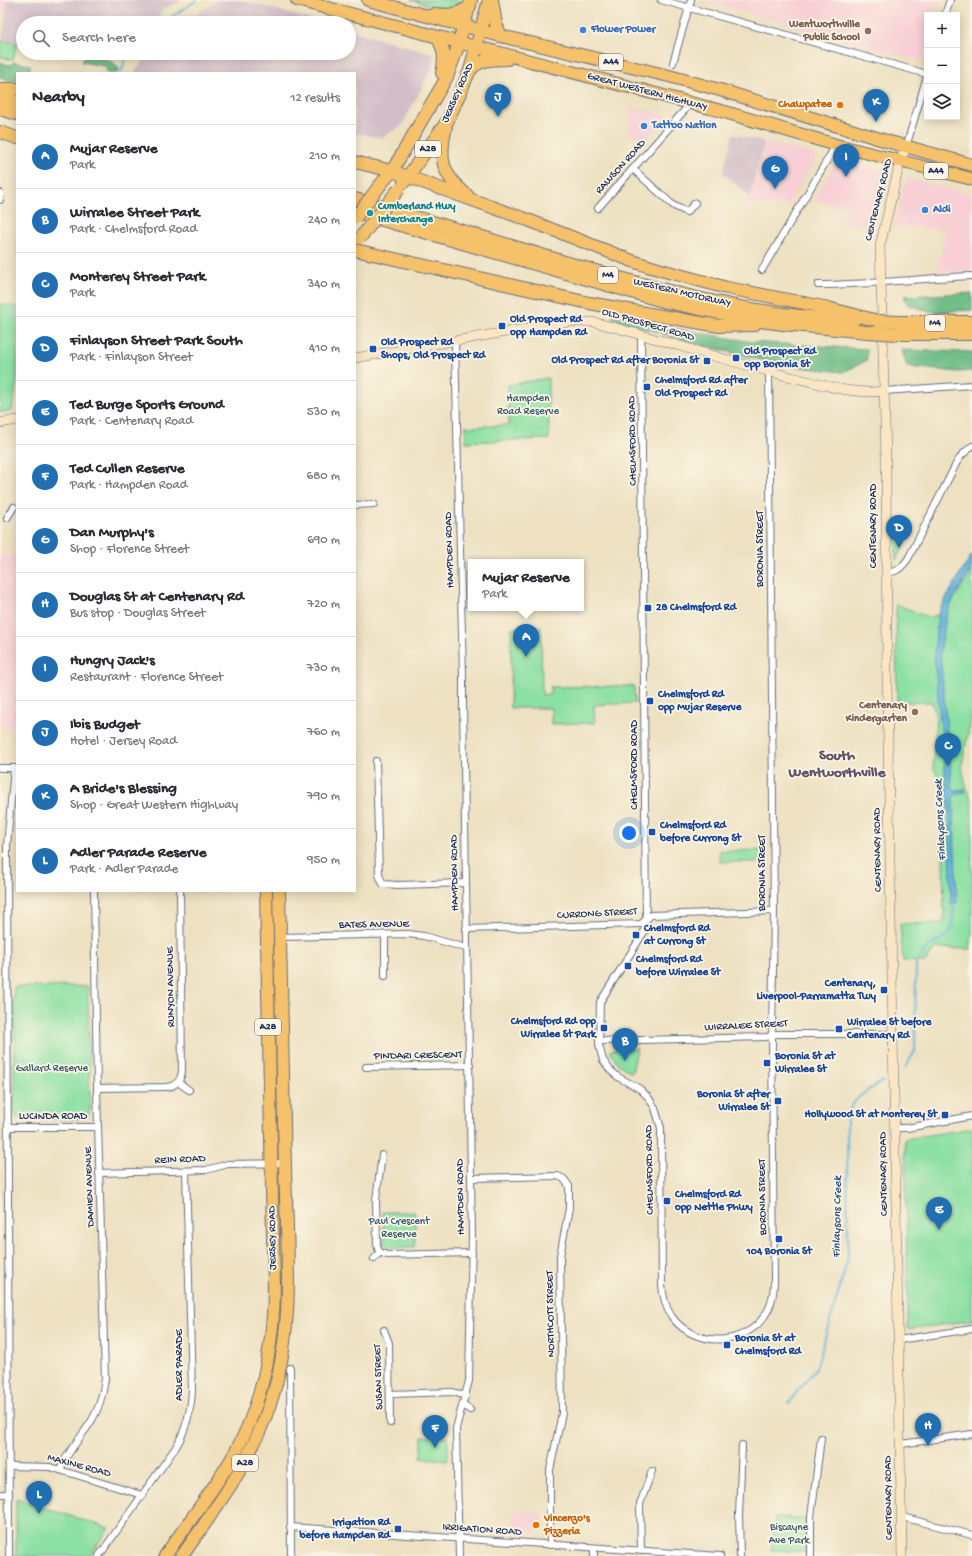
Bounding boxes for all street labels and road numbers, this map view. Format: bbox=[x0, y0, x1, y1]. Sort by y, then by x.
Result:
road number: A44 bbox=[599, 54, 623, 70]
street label: JERSEY ROAD bbox=[439, 61, 477, 125]
street label: GREAT WESTERN HIGHWAY bbox=[586, 70, 708, 114]
street label: RAWSON ROAD bbox=[593, 137, 649, 197]
road number: A28 bbox=[415, 141, 441, 157]
street label: CENTENARY ROAD bbox=[863, 157, 895, 242]
road number: A44 bbox=[924, 163, 948, 179]
road number: M4 bbox=[598, 267, 618, 283]
street label: WESTERN MOTORWAY bbox=[632, 276, 732, 310]
street label: OLD PROSPECT ROAD bbox=[600, 306, 696, 344]
road number: M4 bbox=[925, 315, 945, 331]
street label: CHELMSFORD ROAD bbox=[626, 395, 640, 486]
street label: CENTENARY ROAD bbox=[868, 483, 880, 568]
street label: BORONIA STREET bbox=[755, 510, 767, 588]
street label: HAMPDEN ROAD bbox=[443, 511, 457, 588]
street label: CHELMSFORD ROAD bbox=[629, 719, 641, 810]
street label: CENTENARY ROAD bbox=[871, 807, 885, 892]
street label: HAMPDEN ROAD bbox=[448, 834, 462, 911]
street label: BORONIA STREET bbox=[757, 834, 769, 912]
street label: CURRONG STREET bbox=[557, 906, 638, 922]
street label: BATES AVENUE bbox=[338, 918, 411, 932]
street label: RUNYON AVENUE bbox=[164, 945, 178, 1027]
street label: WIRRALEE STREET bbox=[704, 1018, 789, 1034]
road number: A28 bbox=[255, 1019, 281, 1035]
street label: PINDARI CRESCENT bbox=[373, 1049, 463, 1063]
street label: LUCINDA ROAD bbox=[19, 1111, 88, 1123]
street label: CHELMSFORD ROAD bbox=[643, 1124, 657, 1215]
street label: CENTENARY ROAD bbox=[877, 1131, 891, 1216]
street label: DAMIEN AVENUE bbox=[83, 1145, 97, 1228]
street label: REIN ROAD bbox=[154, 1153, 207, 1167]
street label: HAMPDEN ROAD bbox=[454, 1158, 468, 1235]
street label: BORONIA STREET bbox=[756, 1158, 770, 1236]
street label: JERSEY ROAD bbox=[266, 1205, 280, 1270]
street label: NORTHCOTT STREET bbox=[544, 1270, 558, 1357]
street label: ADLER PARADE bbox=[174, 1328, 186, 1401]
street label: SUSAN STREET bbox=[372, 1343, 386, 1410]
street label: MAXINE ROAD bbox=[46, 1452, 113, 1480]
road number: A28 bbox=[232, 1455, 258, 1471]
street label: CENTENARY ROAD bbox=[882, 1455, 896, 1540]
street label: IRRIGATION ROAD bbox=[442, 1521, 523, 1539]

